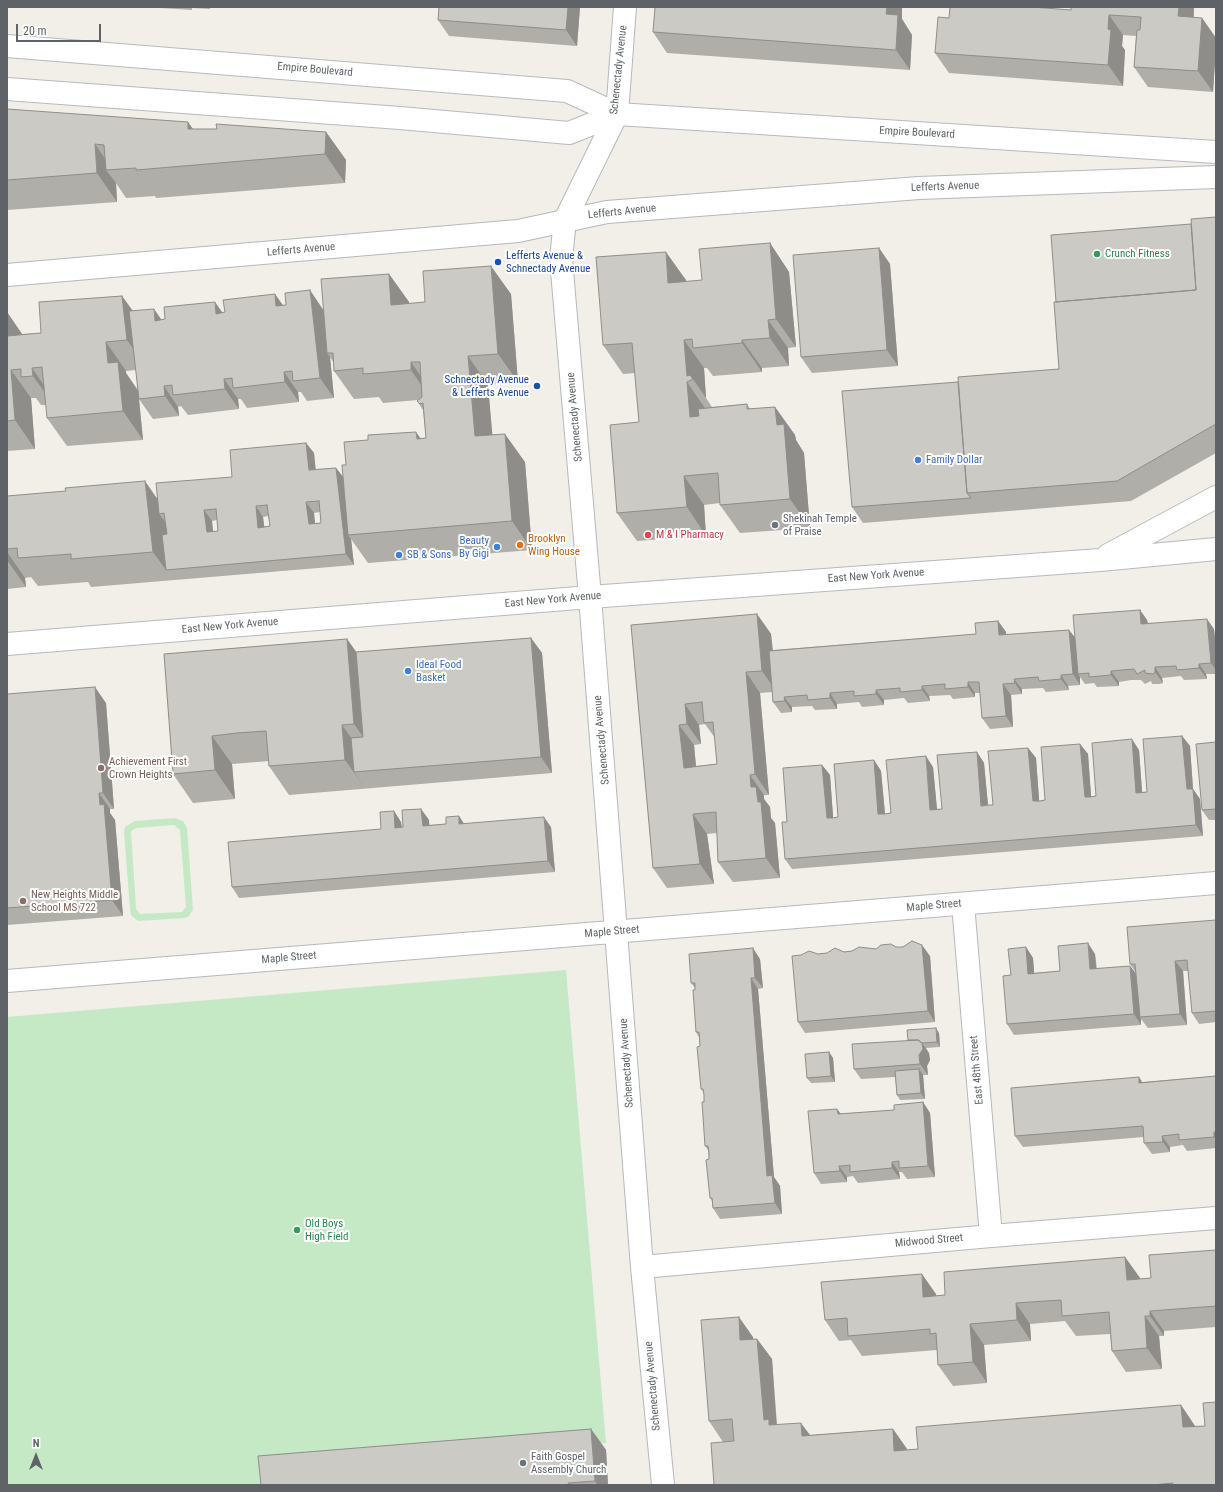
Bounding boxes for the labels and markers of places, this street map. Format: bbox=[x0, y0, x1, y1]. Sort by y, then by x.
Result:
place label: Crunch Fitness bbox=[1105, 247, 1170, 261]
place label: Lefferts Avenue & Schnectady Avenue bbox=[506, 249, 590, 275]
marker: Crunch Fitness bbox=[1092, 249, 1102, 259]
marker: Lefferts Avenue & Schnectady Avenue bbox=[493, 257, 503, 267]
place label: Schnectady Avenue & Lefferts Avenue bbox=[445, 373, 529, 399]
marker: Schnectady Avenue & Lefferts Avenue bbox=[532, 381, 542, 391]
place label: Family Dollar bbox=[926, 453, 982, 467]
marker: Family Dollar bbox=[913, 455, 923, 465]
place label: Shekinah Temple of Praise bbox=[783, 512, 857, 538]
marker: Shekinah Temple of Praise bbox=[770, 520, 780, 530]
place label: M & I Pharmacy bbox=[656, 528, 724, 542]
marker: M & I Pharmacy bbox=[643, 530, 653, 540]
place label: Brooklyn Wing House bbox=[528, 532, 580, 558]
place label: Beauty By Gigi bbox=[459, 534, 489, 560]
marker: Brooklyn Wing House bbox=[515, 540, 525, 550]
marker: Beauty By Gigi bbox=[492, 542, 502, 552]
place label: SB & Sons bbox=[407, 548, 451, 562]
marker: SB & Sons bbox=[394, 550, 404, 560]
place label: Ideal Food Basket bbox=[416, 658, 461, 684]
marker: Ideal Food Basket bbox=[403, 666, 413, 676]
place label: Achievement First Crown Heights bbox=[109, 755, 187, 781]
marker: Achievement First Crown Heights bbox=[96, 763, 106, 773]
place label: New Heights Middle School MS 722 bbox=[31, 888, 118, 914]
marker: New Heights Middle School MS 722 bbox=[18, 896, 28, 906]
place label: Old Boys High Field bbox=[305, 1217, 349, 1243]
marker: Old Boys High Field bbox=[292, 1225, 302, 1235]
place label: Faith Gospel Assembly Church bbox=[531, 1450, 606, 1476]
marker: Faith Gospel Assembly Church bbox=[518, 1458, 528, 1468]

